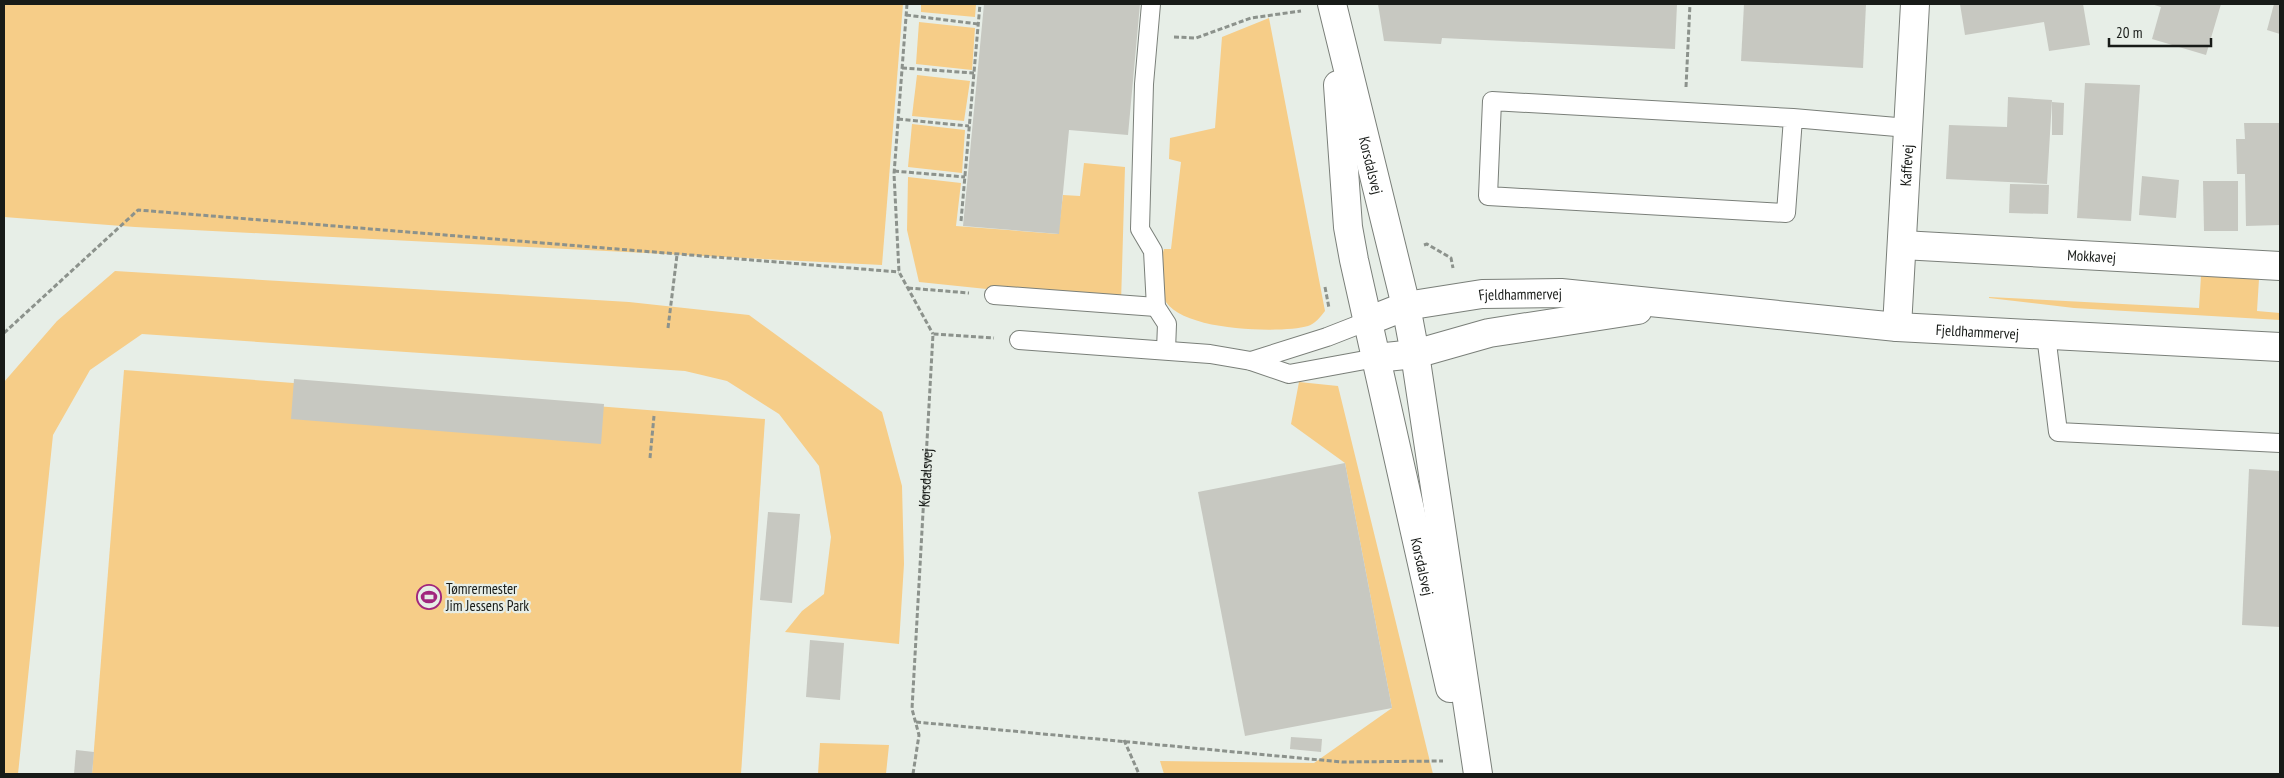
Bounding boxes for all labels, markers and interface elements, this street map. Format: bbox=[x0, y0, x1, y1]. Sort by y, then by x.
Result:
scale bar bbox=[2109, 15, 2212, 47]
text: 20 m bbox=[2116, 23, 2142, 42]
street label: Korsdalsvej bbox=[1355, 134, 1388, 196]
street label: Kaffevej bbox=[1895, 144, 1917, 187]
street label: Mokkavej bbox=[2067, 245, 2117, 266]
street label: Fjeldhammervej bbox=[1477, 283, 1562, 304]
street label: Fjeldhammervej bbox=[1935, 320, 2020, 343]
street label: Korsdalsvej bbox=[914, 448, 936, 508]
street label: Korsdalsvej bbox=[1407, 536, 1438, 597]
place label: Tømrermester Jim Jessens Park bbox=[445, 579, 529, 615]
sports icon: Tømrermester Jim Jessens Park bbox=[416, 584, 442, 610]

